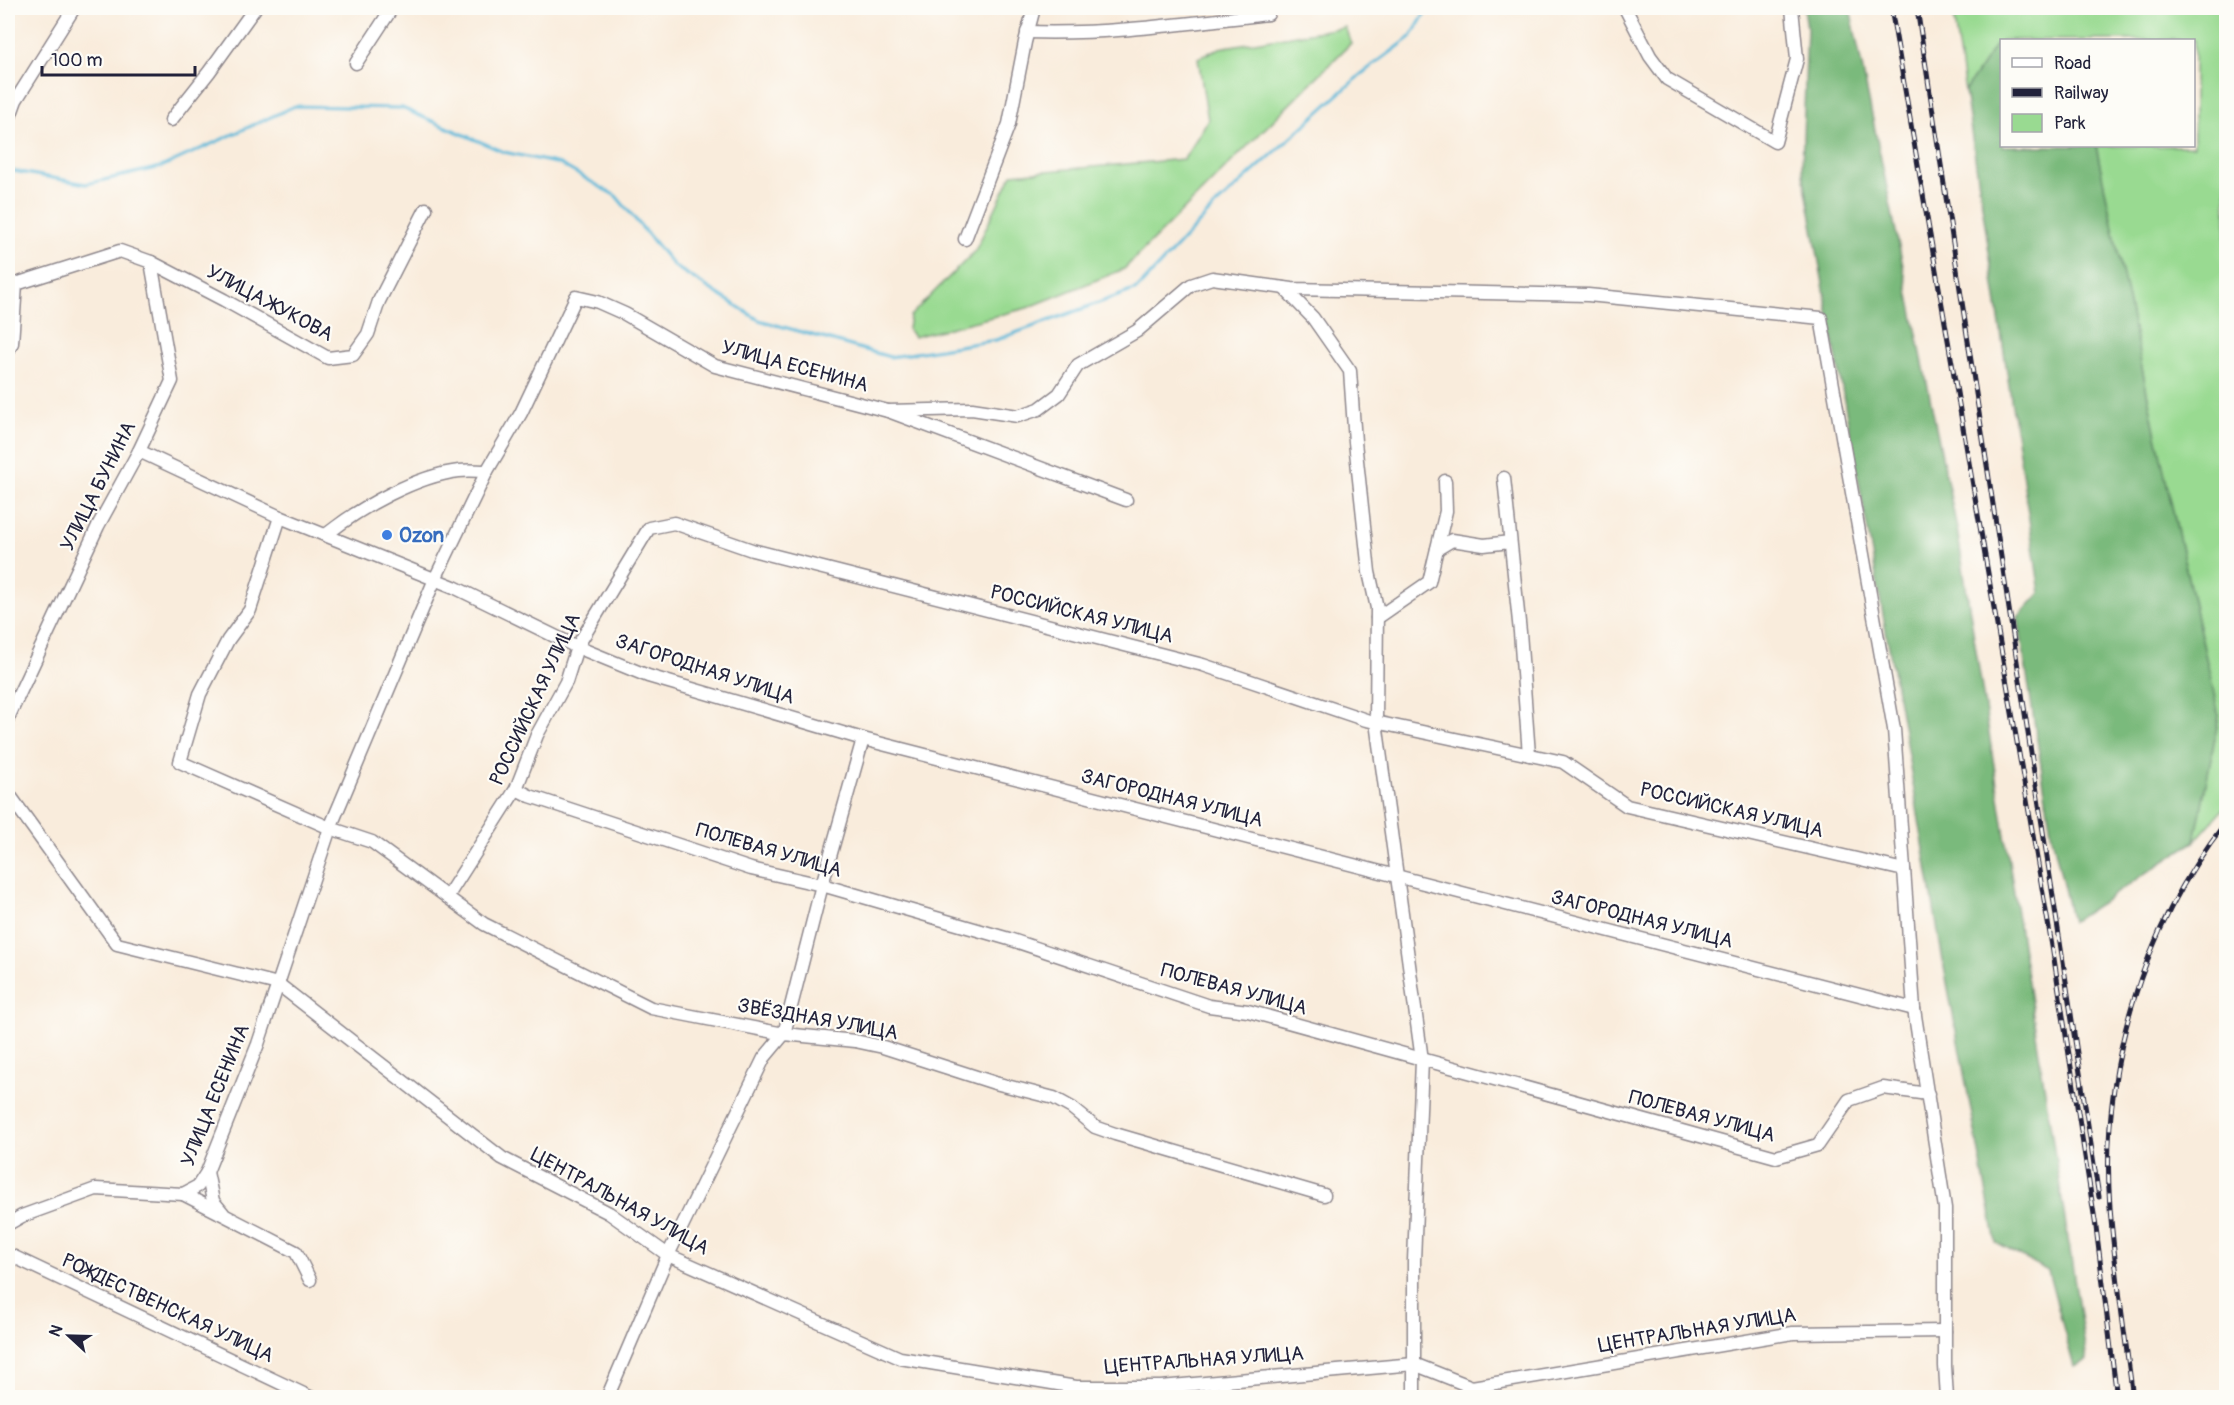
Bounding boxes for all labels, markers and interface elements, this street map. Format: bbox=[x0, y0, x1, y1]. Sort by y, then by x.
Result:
scale bar bbox=[42, 39, 195, 77]
legend bbox=[2000, 39, 2195, 147]
text: 100 m bbox=[51, 49, 103, 72]
text: Road bbox=[2054, 52, 2091, 75]
text: Railway bbox=[2054, 82, 2109, 105]
text: Park bbox=[2054, 112, 2086, 135]
street label: УЛИЦА ЖУКОВА bbox=[202, 259, 338, 347]
street label: УЛИЦА ЕСЕНИНА bbox=[719, 334, 871, 398]
street label: УЛИЦА БУНИНА bbox=[55, 417, 141, 555]
place label: Ozon bbox=[399, 523, 444, 548]
marker: Ozon bbox=[380, 528, 394, 542]
street label: РОССИЙСКАЯ УЛИЦА bbox=[988, 579, 1176, 649]
street label: РОССИЙСКАЯ УЛИЦА bbox=[484, 609, 586, 789]
street label: ЗАГОРОДНАЯ УЛИЦА bbox=[612, 628, 798, 710]
street label: ЗАГОРОДНАЯ УЛИЦА bbox=[1078, 763, 1266, 833]
street label: РОССИЙСКАЯ УЛИЦА bbox=[1638, 777, 1826, 843]
street label: ПОЛЕВАЯ УЛИЦА bbox=[693, 817, 845, 883]
street label: ЗАГОРОДНАЯ УЛИЦА bbox=[1548, 884, 1736, 954]
street label: ПОЛЕВАЯ УЛИЦА bbox=[1158, 957, 1310, 1021]
street label: ЗВЁЗДНАЯ УЛИЦА bbox=[736, 993, 900, 1045]
street label: УЛИЦА ЕСЕНИНА bbox=[175, 1020, 255, 1170]
street label: ПОЛЕВАЯ УЛИЦА bbox=[1626, 1084, 1778, 1148]
street label: ЦЕНТРАЛЬНАЯ УЛИЦА bbox=[526, 1142, 714, 1260]
street label: РОЖДЕСТВЕНСКАЯ УЛИЦА bbox=[58, 1248, 278, 1368]
street label: ЦЕНТРАЛЬНАЯ УЛИЦА bbox=[1596, 1302, 1798, 1358]
north arrow bbox=[39, 1306, 99, 1366]
text: N bbox=[45, 1322, 67, 1340]
street label: ЦЕНТРАЛЬНАЯ УЛИЦА bbox=[1103, 1341, 1305, 1379]

